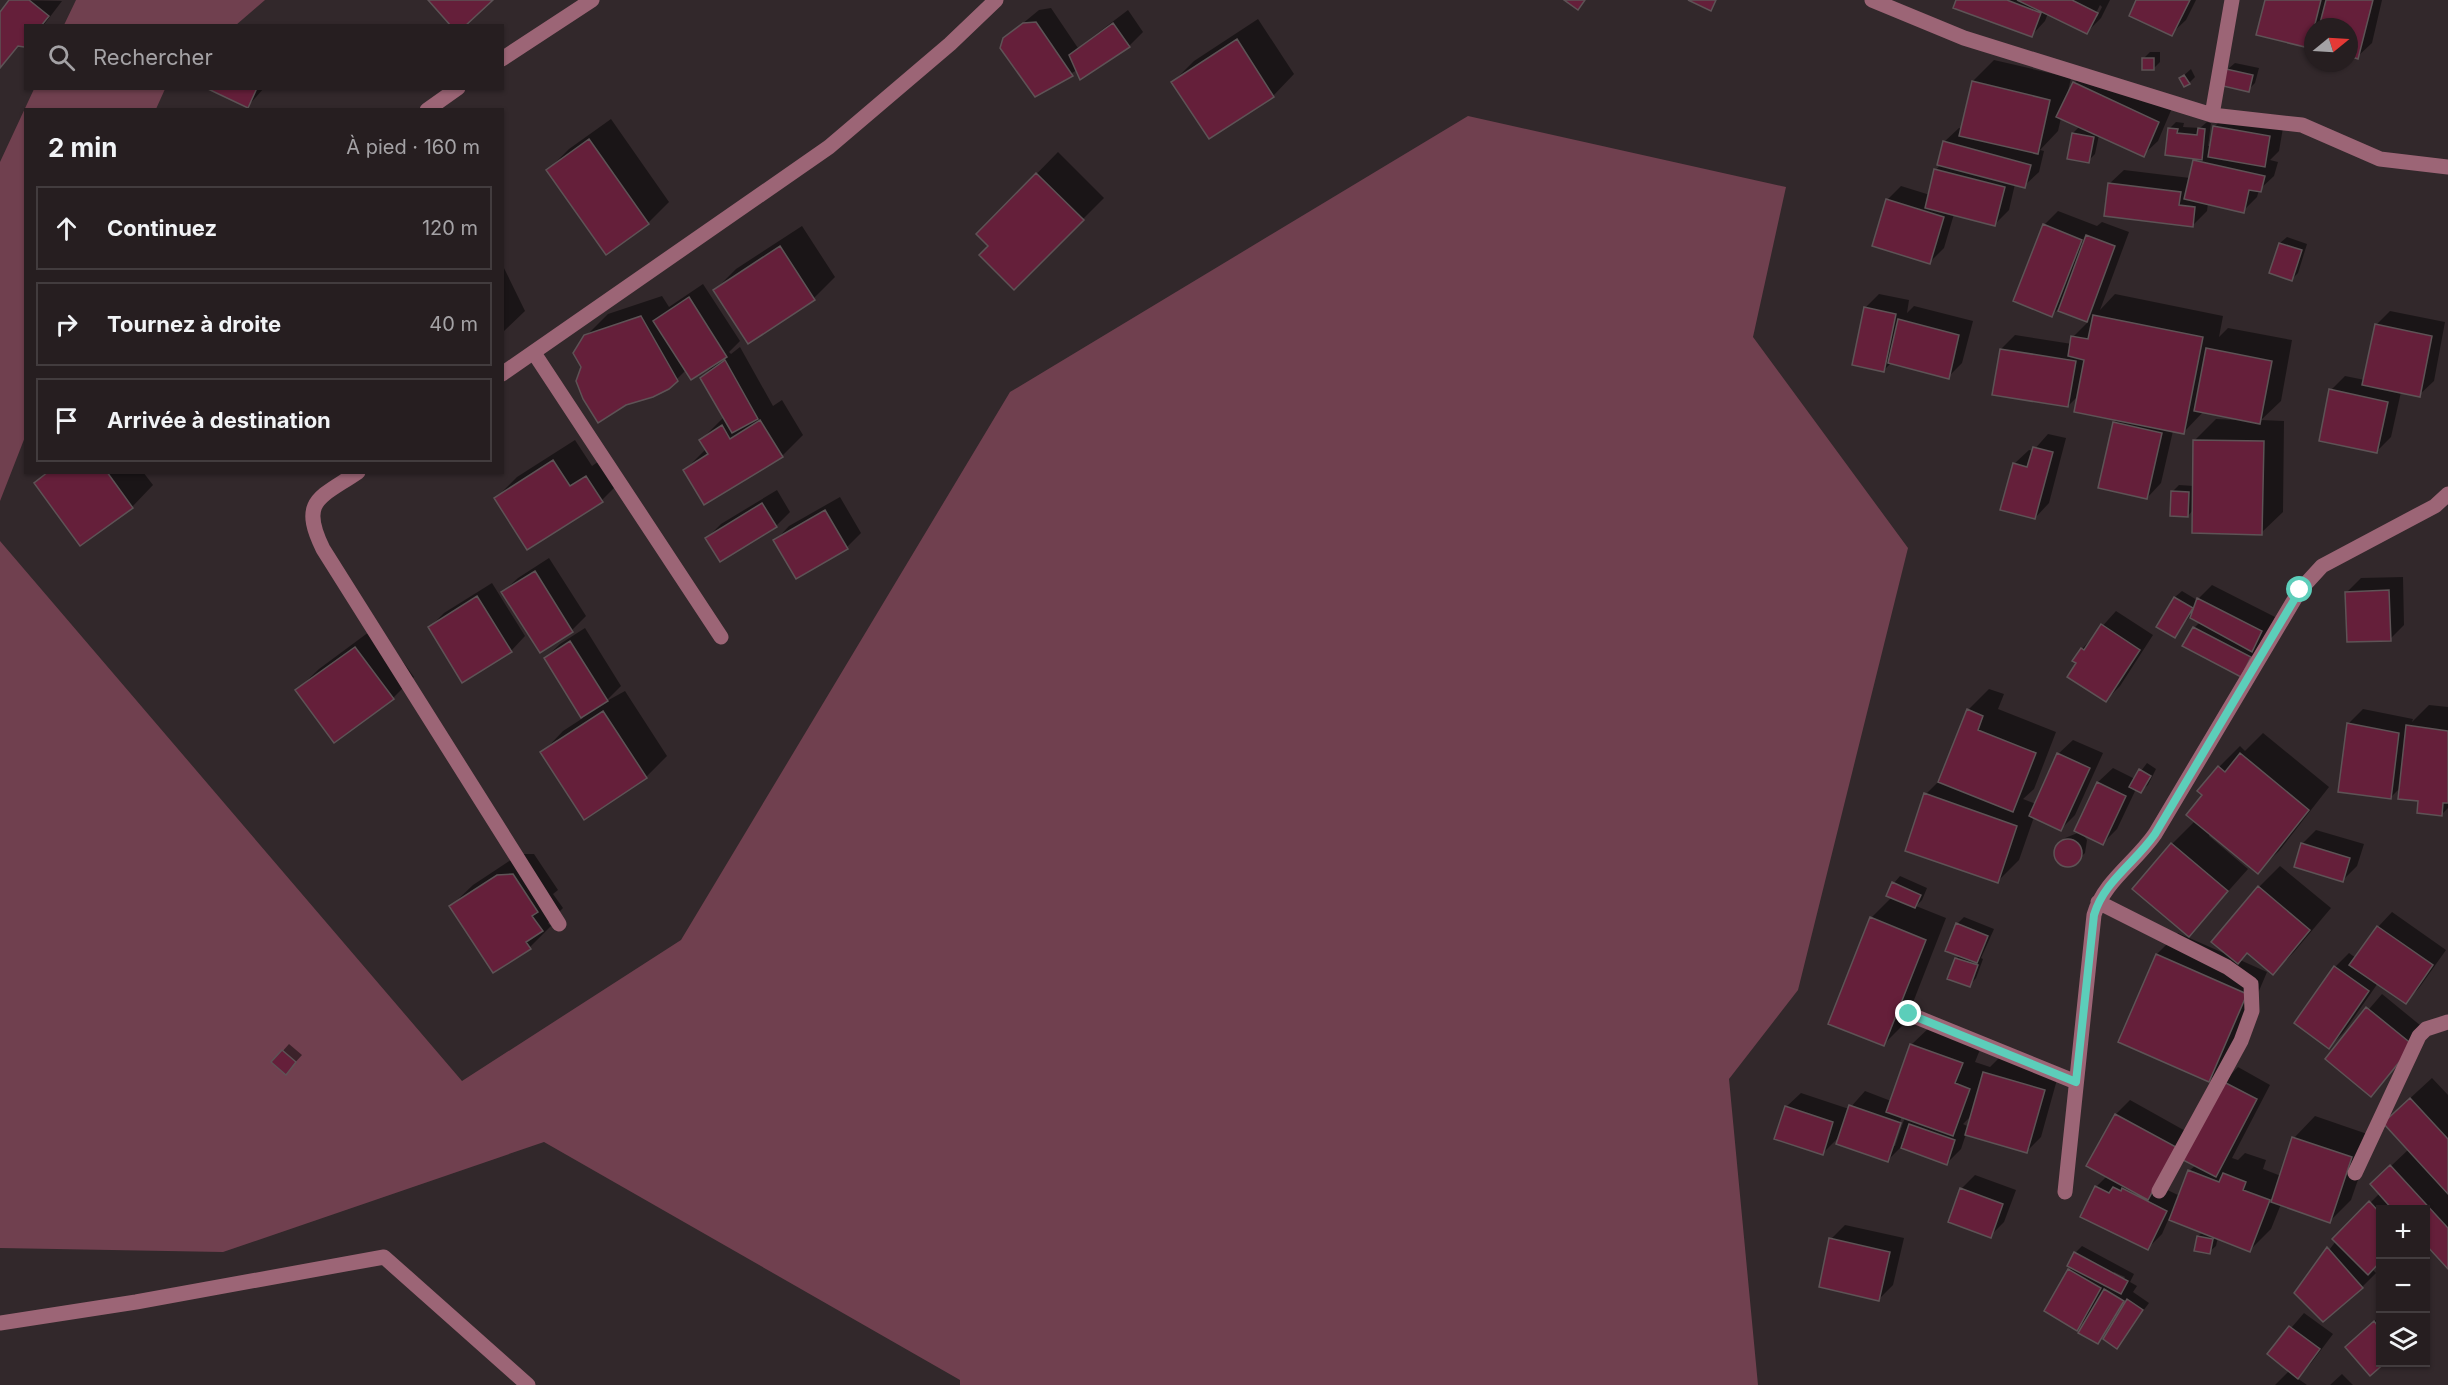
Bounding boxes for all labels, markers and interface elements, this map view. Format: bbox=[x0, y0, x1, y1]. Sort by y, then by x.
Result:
north arrow bbox=[2304, 18, 2358, 72]
search box bbox=[24, 24, 504, 90]
icon: search bbox=[45, 41, 78, 74]
text: Rechercher bbox=[93, 44, 213, 70]
text: 2 min bbox=[48, 132, 118, 163]
text: À pied · 160 m bbox=[346, 135, 480, 159]
icon: ahead bbox=[50, 212, 83, 245]
text: Continuez bbox=[107, 215, 217, 241]
text: 120 m bbox=[422, 216, 478, 240]
icon: right bbox=[50, 308, 83, 341]
text: Tournez à droite bbox=[107, 311, 281, 337]
text: 40 m bbox=[429, 312, 478, 336]
icon: arrive bbox=[50, 404, 83, 437]
text: Arrivée à destination bbox=[107, 407, 331, 433]
route start bbox=[2286, 576, 2312, 602]
route end bbox=[1895, 1000, 1921, 1026]
map controls bbox=[2376, 1205, 2430, 1367]
button: + bbox=[2376, 1205, 2430, 1259]
button: − bbox=[2376, 1259, 2430, 1313]
button: layers bbox=[2376, 1313, 2430, 1367]

